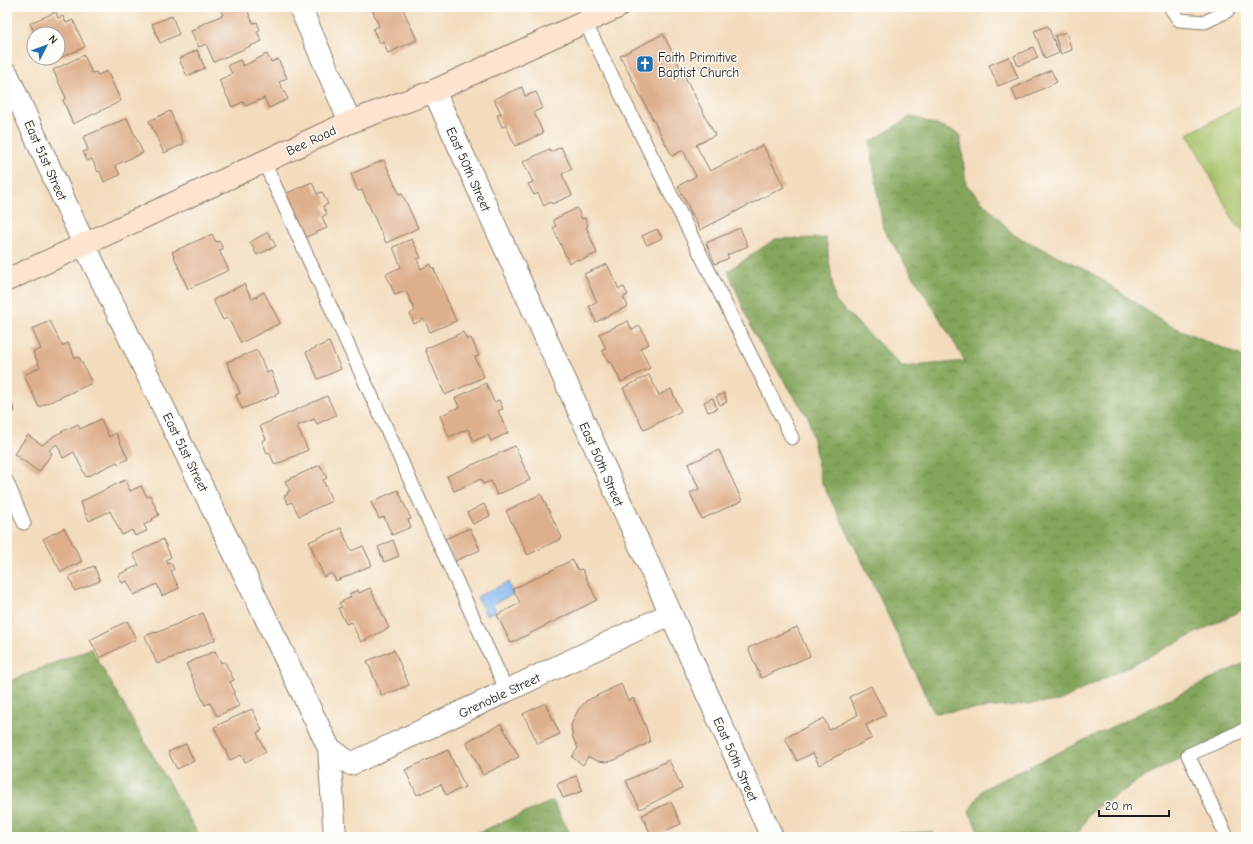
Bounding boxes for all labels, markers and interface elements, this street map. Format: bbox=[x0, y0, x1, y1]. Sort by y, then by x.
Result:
north arrow bbox=[26, 26, 66, 66]
text: N bbox=[46, 33, 60, 47]
place label: Faith Primitive Baptist Church bbox=[658, 50, 739, 80]
church icon: Faith Primitive Baptist Church bbox=[635, 54, 655, 74]
street label: East 51st Street bbox=[21, 118, 70, 204]
street label: Bee Road bbox=[284, 122, 339, 159]
street label: East 50th Street bbox=[443, 125, 494, 215]
street label: East 51st Street bbox=[160, 410, 212, 495]
street label: East 50th Street bbox=[576, 420, 627, 510]
street label: Grenoble Street bbox=[456, 670, 543, 721]
street label: East 50th Street bbox=[710, 715, 761, 805]
scale bar bbox=[1099, 792, 1169, 818]
text: 20 m bbox=[1105, 799, 1133, 813]

